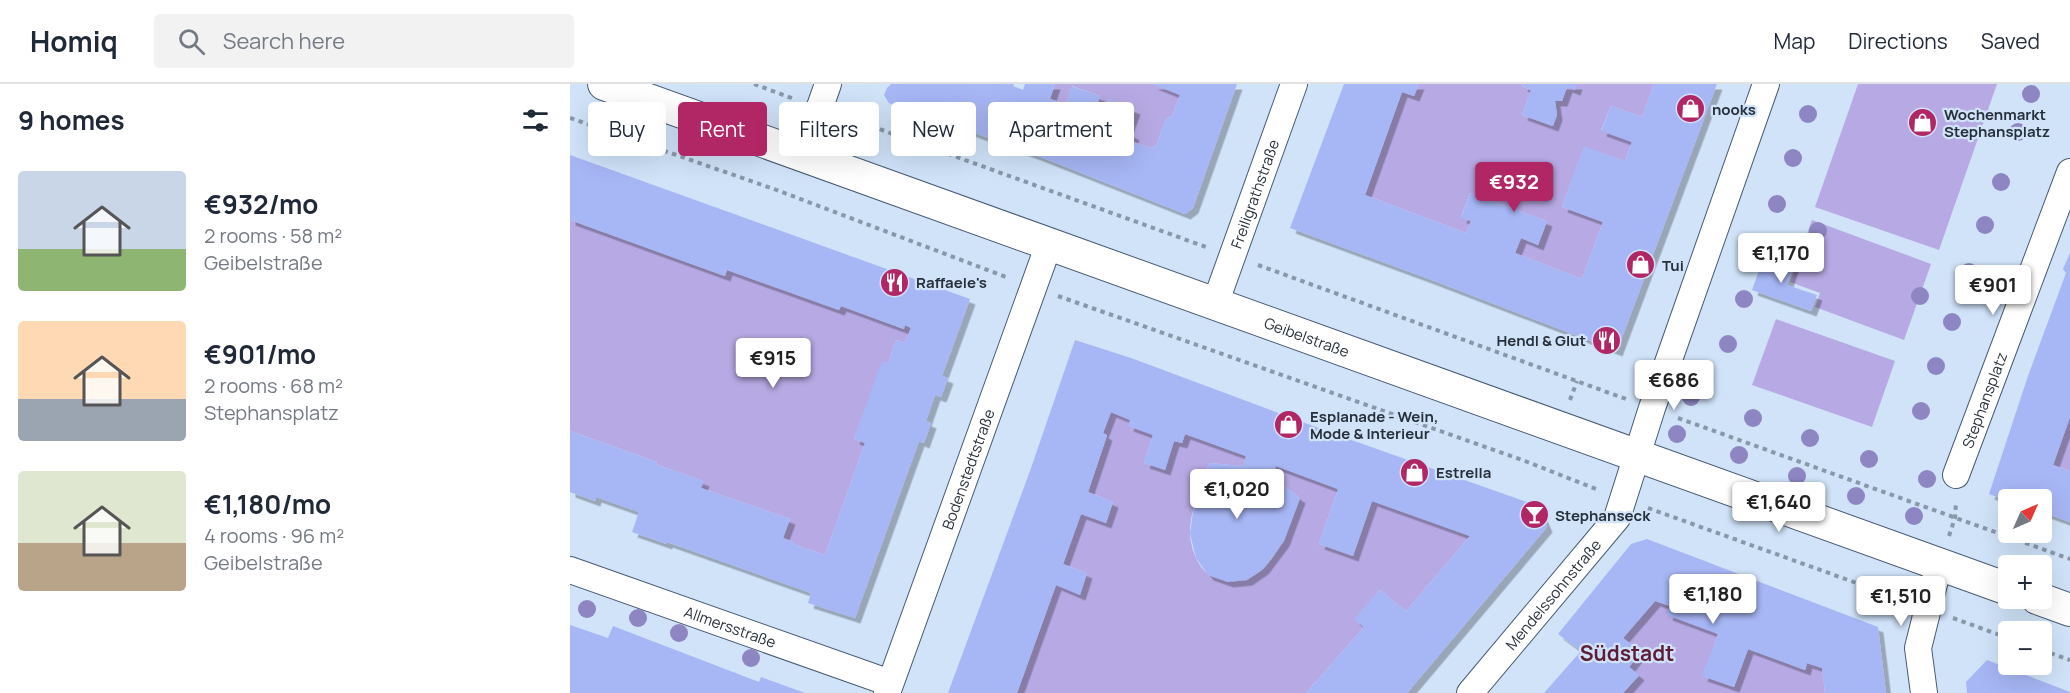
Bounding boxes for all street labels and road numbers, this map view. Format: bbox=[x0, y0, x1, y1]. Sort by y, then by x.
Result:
street label: Freiligrathstraße bbox=[1225, 136, 1284, 251]
street label: Geibelstraße bbox=[1261, 312, 1353, 362]
street label: Stephansplatz bbox=[1957, 349, 2012, 451]
street label: Bodenstedtstraße bbox=[936, 406, 999, 532]
street label: Mendelssohnstraße bbox=[1500, 534, 1606, 654]
street label: Allmersstraße bbox=[681, 601, 779, 653]

